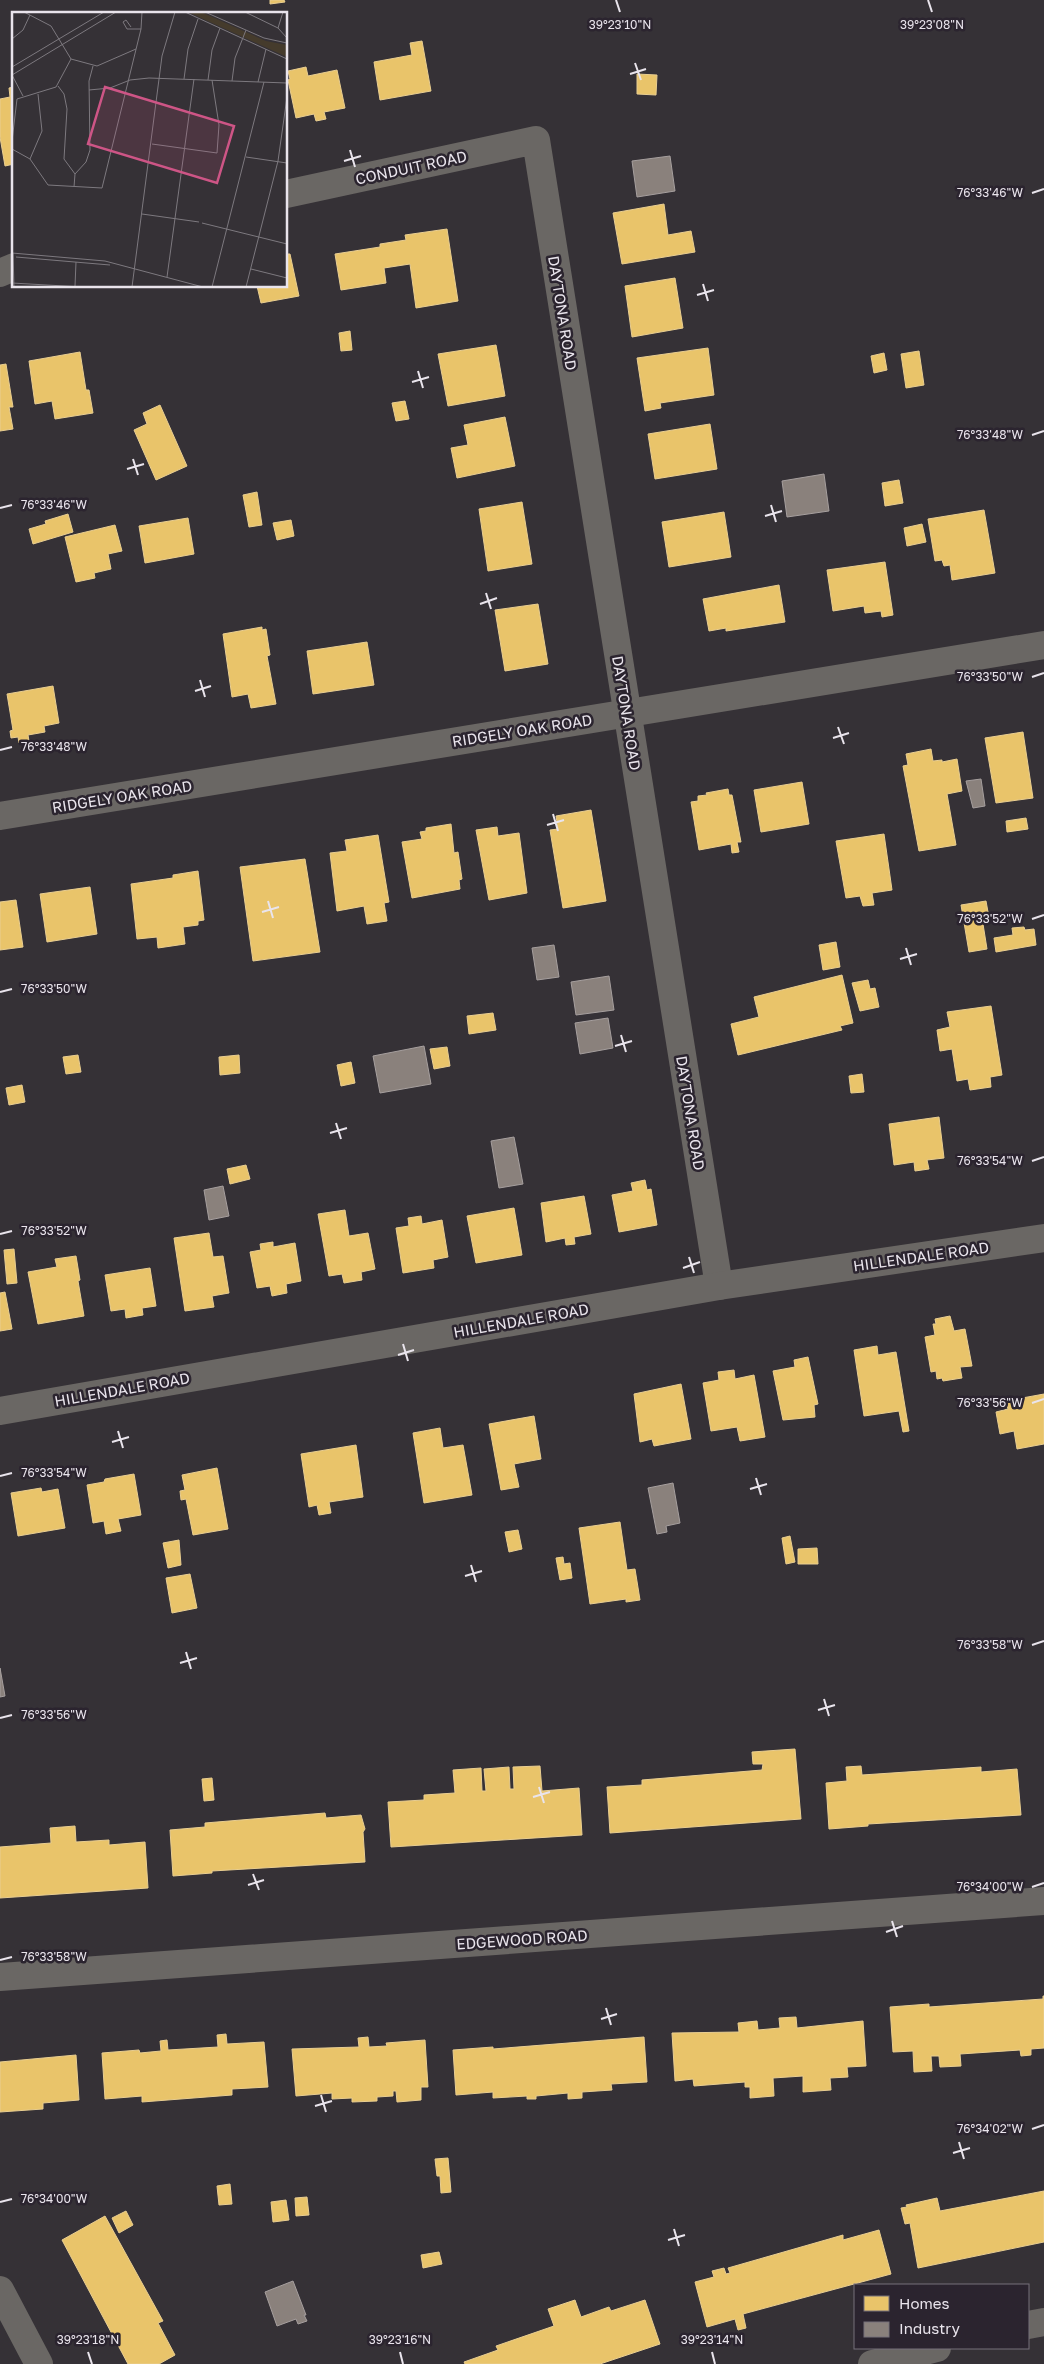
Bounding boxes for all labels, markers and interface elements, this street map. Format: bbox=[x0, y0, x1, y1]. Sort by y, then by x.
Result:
inset map bbox=[12, 12, 288, 288]
text: 39°23'10"N bbox=[589, 17, 651, 32]
text: 39°23'08"N bbox=[900, 17, 964, 32]
street label: CONDUIT ROAD bbox=[354, 146, 468, 188]
text: 76°33'46"W bbox=[957, 185, 1023, 200]
street label: DAYTONA ROAD bbox=[545, 254, 581, 372]
text: 76°33'48"W bbox=[957, 427, 1024, 442]
text: 76°33'46"W bbox=[21, 497, 87, 512]
street label: DAYTONA ROAD bbox=[609, 654, 645, 772]
text: 76°33'50"W bbox=[957, 669, 1023, 684]
street label: RIDGELY OAK ROAD bbox=[451, 710, 593, 750]
text: 76°33'48"W bbox=[21, 739, 88, 754]
street label: RIDGELY OAK ROAD bbox=[51, 776, 193, 816]
text: 76°33'52"W bbox=[957, 911, 1023, 926]
text: 76°33'50"W bbox=[21, 981, 87, 996]
street label: DAYTONA ROAD bbox=[673, 1054, 709, 1172]
text: 76°33'54"W bbox=[957, 1153, 1023, 1168]
text: 76°33'52"W bbox=[21, 1223, 87, 1238]
street label: HILLENDALE ROAD bbox=[852, 1238, 990, 1274]
street label: HILLENDALE ROAD bbox=[452, 1299, 590, 1341]
street label: HILLENDALE ROAD bbox=[53, 1368, 191, 1410]
text: 76°33'56"W bbox=[957, 1395, 1023, 1410]
text: 76°33'54"W bbox=[21, 1465, 87, 1480]
text: 76°33'58"W bbox=[957, 1637, 1023, 1652]
text: 76°33'56"W bbox=[21, 1707, 87, 1722]
text: 76°34'00"W bbox=[957, 1879, 1024, 1894]
street label: EDGEWOOD ROAD bbox=[456, 1925, 588, 1953]
text: 76°33'58"W bbox=[21, 1949, 87, 1964]
text: 76°34'02"W bbox=[957, 2121, 1024, 2136]
text: 76°34'00"W bbox=[21, 2191, 88, 2206]
legend bbox=[854, 2284, 1029, 2349]
text: Homes bbox=[899, 2294, 949, 2312]
text: Industry bbox=[899, 2319, 960, 2337]
text: 39°23'18"N bbox=[57, 2332, 119, 2347]
text: 39°23'16"N bbox=[369, 2332, 431, 2347]
text: 39°23'14"N bbox=[681, 2332, 743, 2347]

